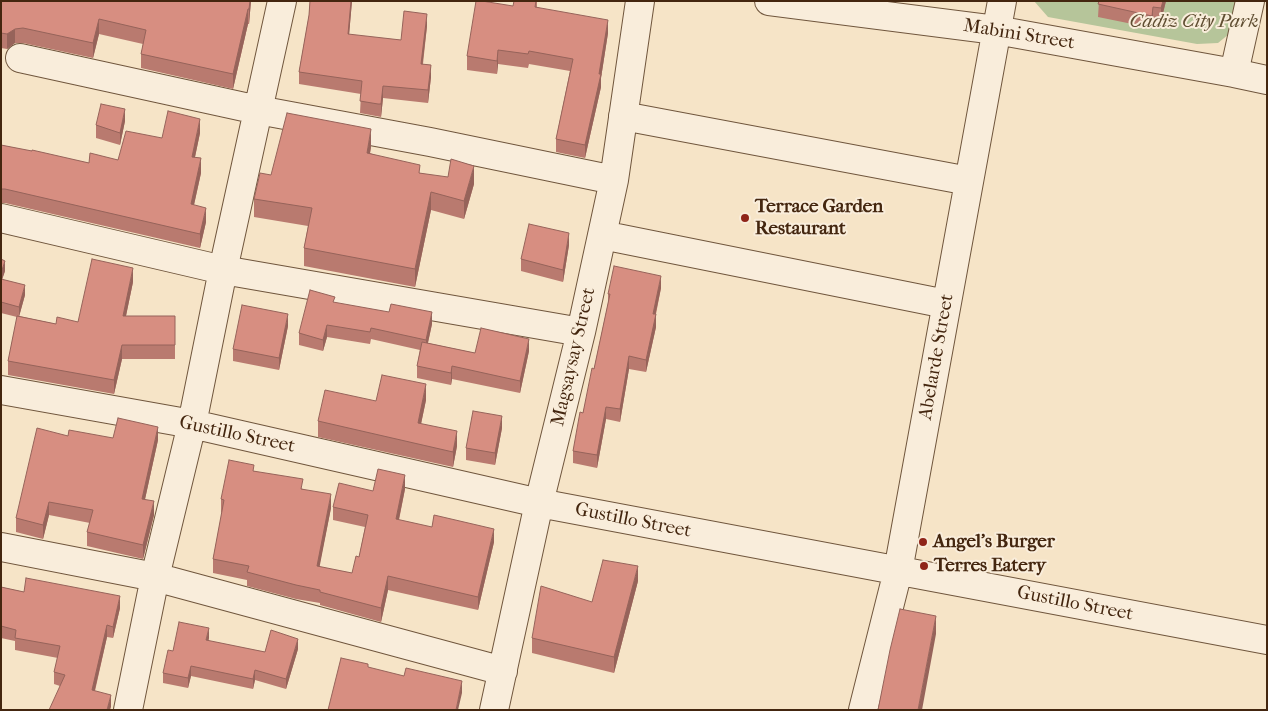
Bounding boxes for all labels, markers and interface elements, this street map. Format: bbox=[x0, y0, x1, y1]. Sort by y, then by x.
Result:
park label: Cadiz City Park bbox=[1130, 11, 1258, 33]
street label: Mabini Street bbox=[962, 15, 1076, 55]
place label: Terrace Garden Restaurant bbox=[755, 196, 883, 240]
marker: Terrace Garden Restaurant bbox=[739, 212, 751, 224]
street label: Magsaysay Street bbox=[547, 285, 601, 429]
street label: Abelarde Street bbox=[915, 292, 959, 422]
street label: Gustillo Street bbox=[177, 412, 297, 458]
street label: Gustillo Street bbox=[573, 499, 693, 543]
place label: Angel's Burger bbox=[933, 531, 1055, 553]
marker: Angel's Burger bbox=[917, 536, 929, 548]
place label: Terres Eatery bbox=[934, 555, 1046, 577]
marker: Terres Eatery bbox=[918, 560, 930, 572]
street label: Gustillo Street bbox=[1015, 582, 1135, 626]

